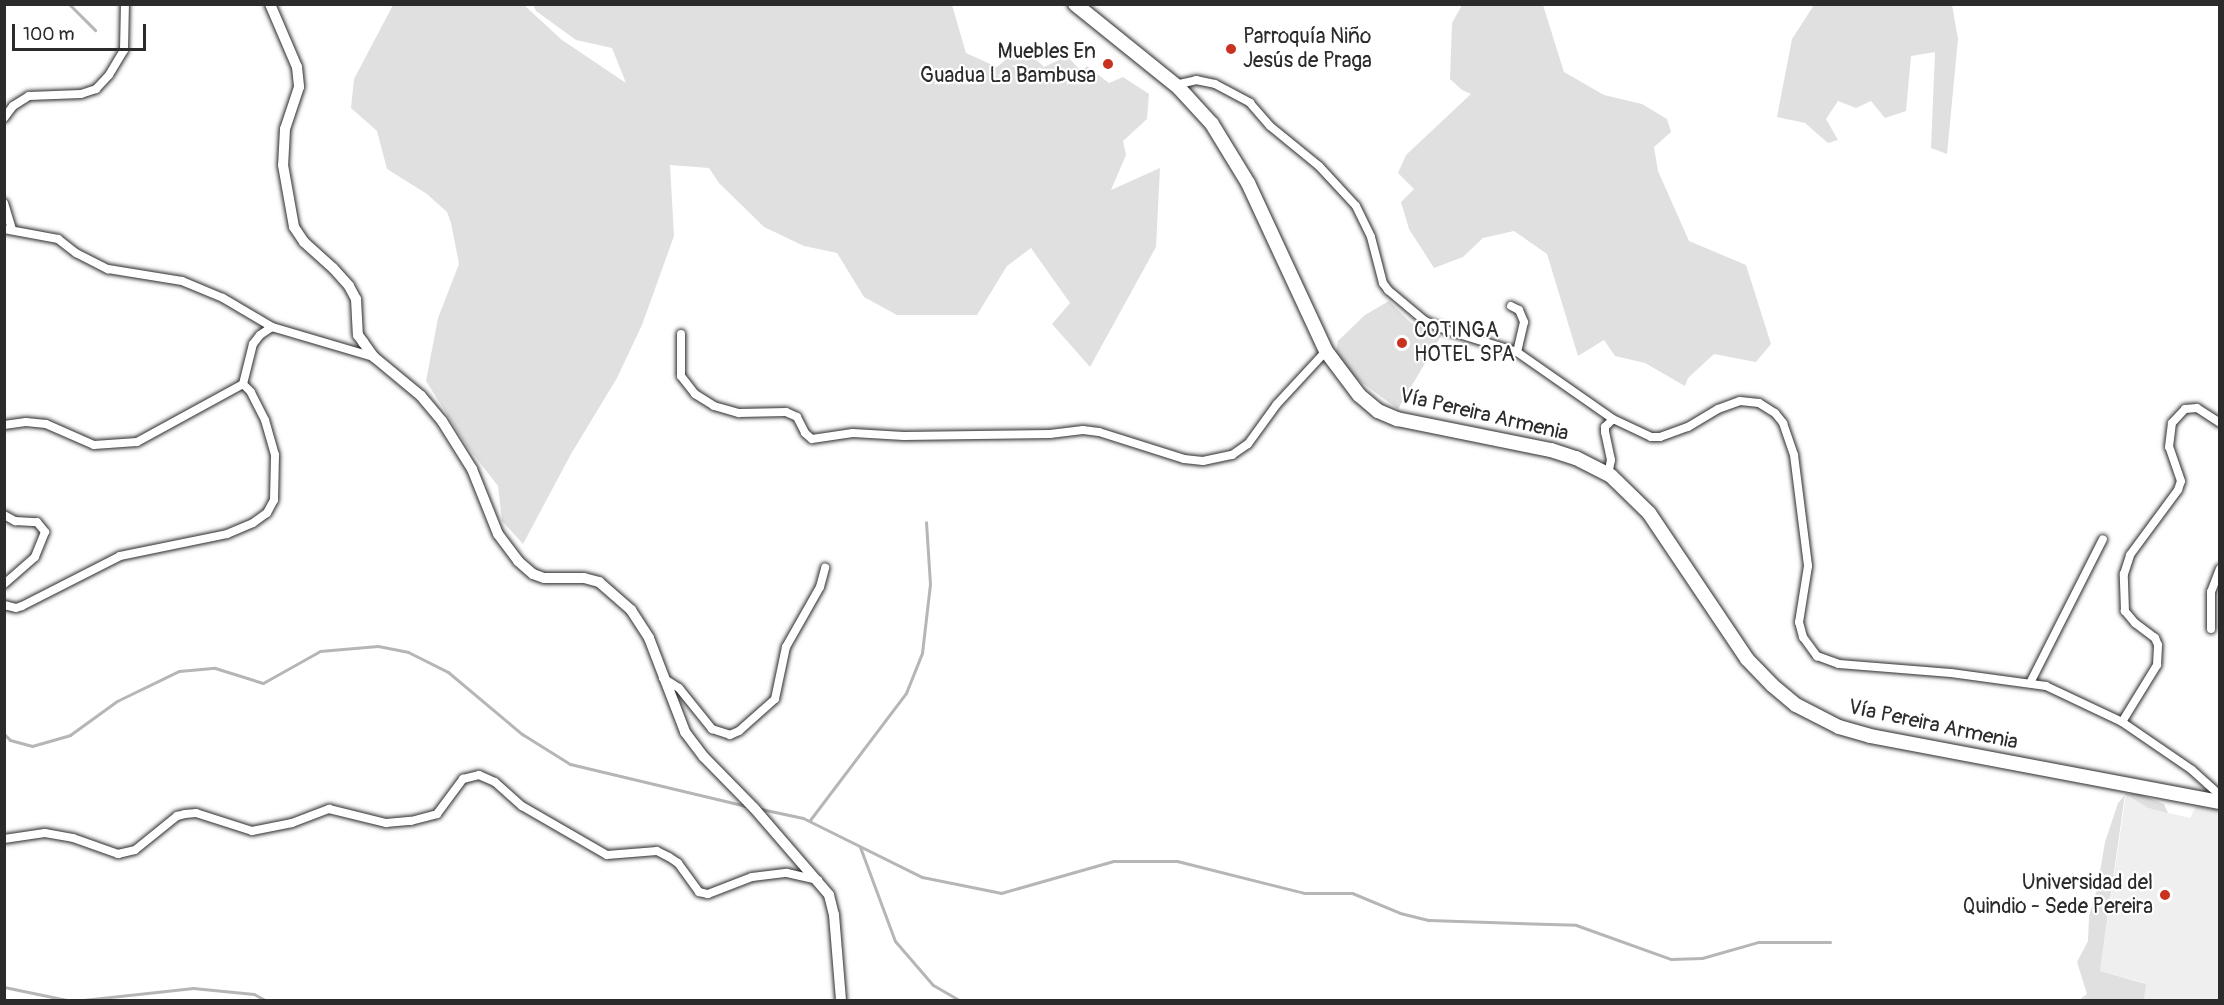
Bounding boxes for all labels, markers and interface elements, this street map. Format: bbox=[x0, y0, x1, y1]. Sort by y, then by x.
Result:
scale bar bbox=[15, 12, 148, 50]
text: 100 m bbox=[23, 23, 75, 46]
place label: Parroquía Niño Jesús de Praga bbox=[1243, 24, 1372, 74]
place label: Muebles En Guadua La Bambusa bbox=[920, 39, 1096, 89]
marker: Parroquía Niño Jesús de Praga bbox=[1224, 42, 1238, 56]
marker: Muebles En Guadua La Bambusa bbox=[1101, 57, 1115, 71]
place label: COTINGA HOTEL SPA bbox=[1414, 318, 1515, 368]
marker: COTINGA HOTEL SPA bbox=[1395, 336, 1409, 350]
street label: Vía Pereira Armenia bbox=[1397, 383, 1571, 447]
street label: Vía Pereira Armenia bbox=[1846, 695, 2020, 755]
place label: Universidad del Quindio - Sede Pereira bbox=[1962, 870, 2153, 920]
marker: Universidad del Quindio - Sede Pereira bbox=[2158, 888, 2172, 902]

